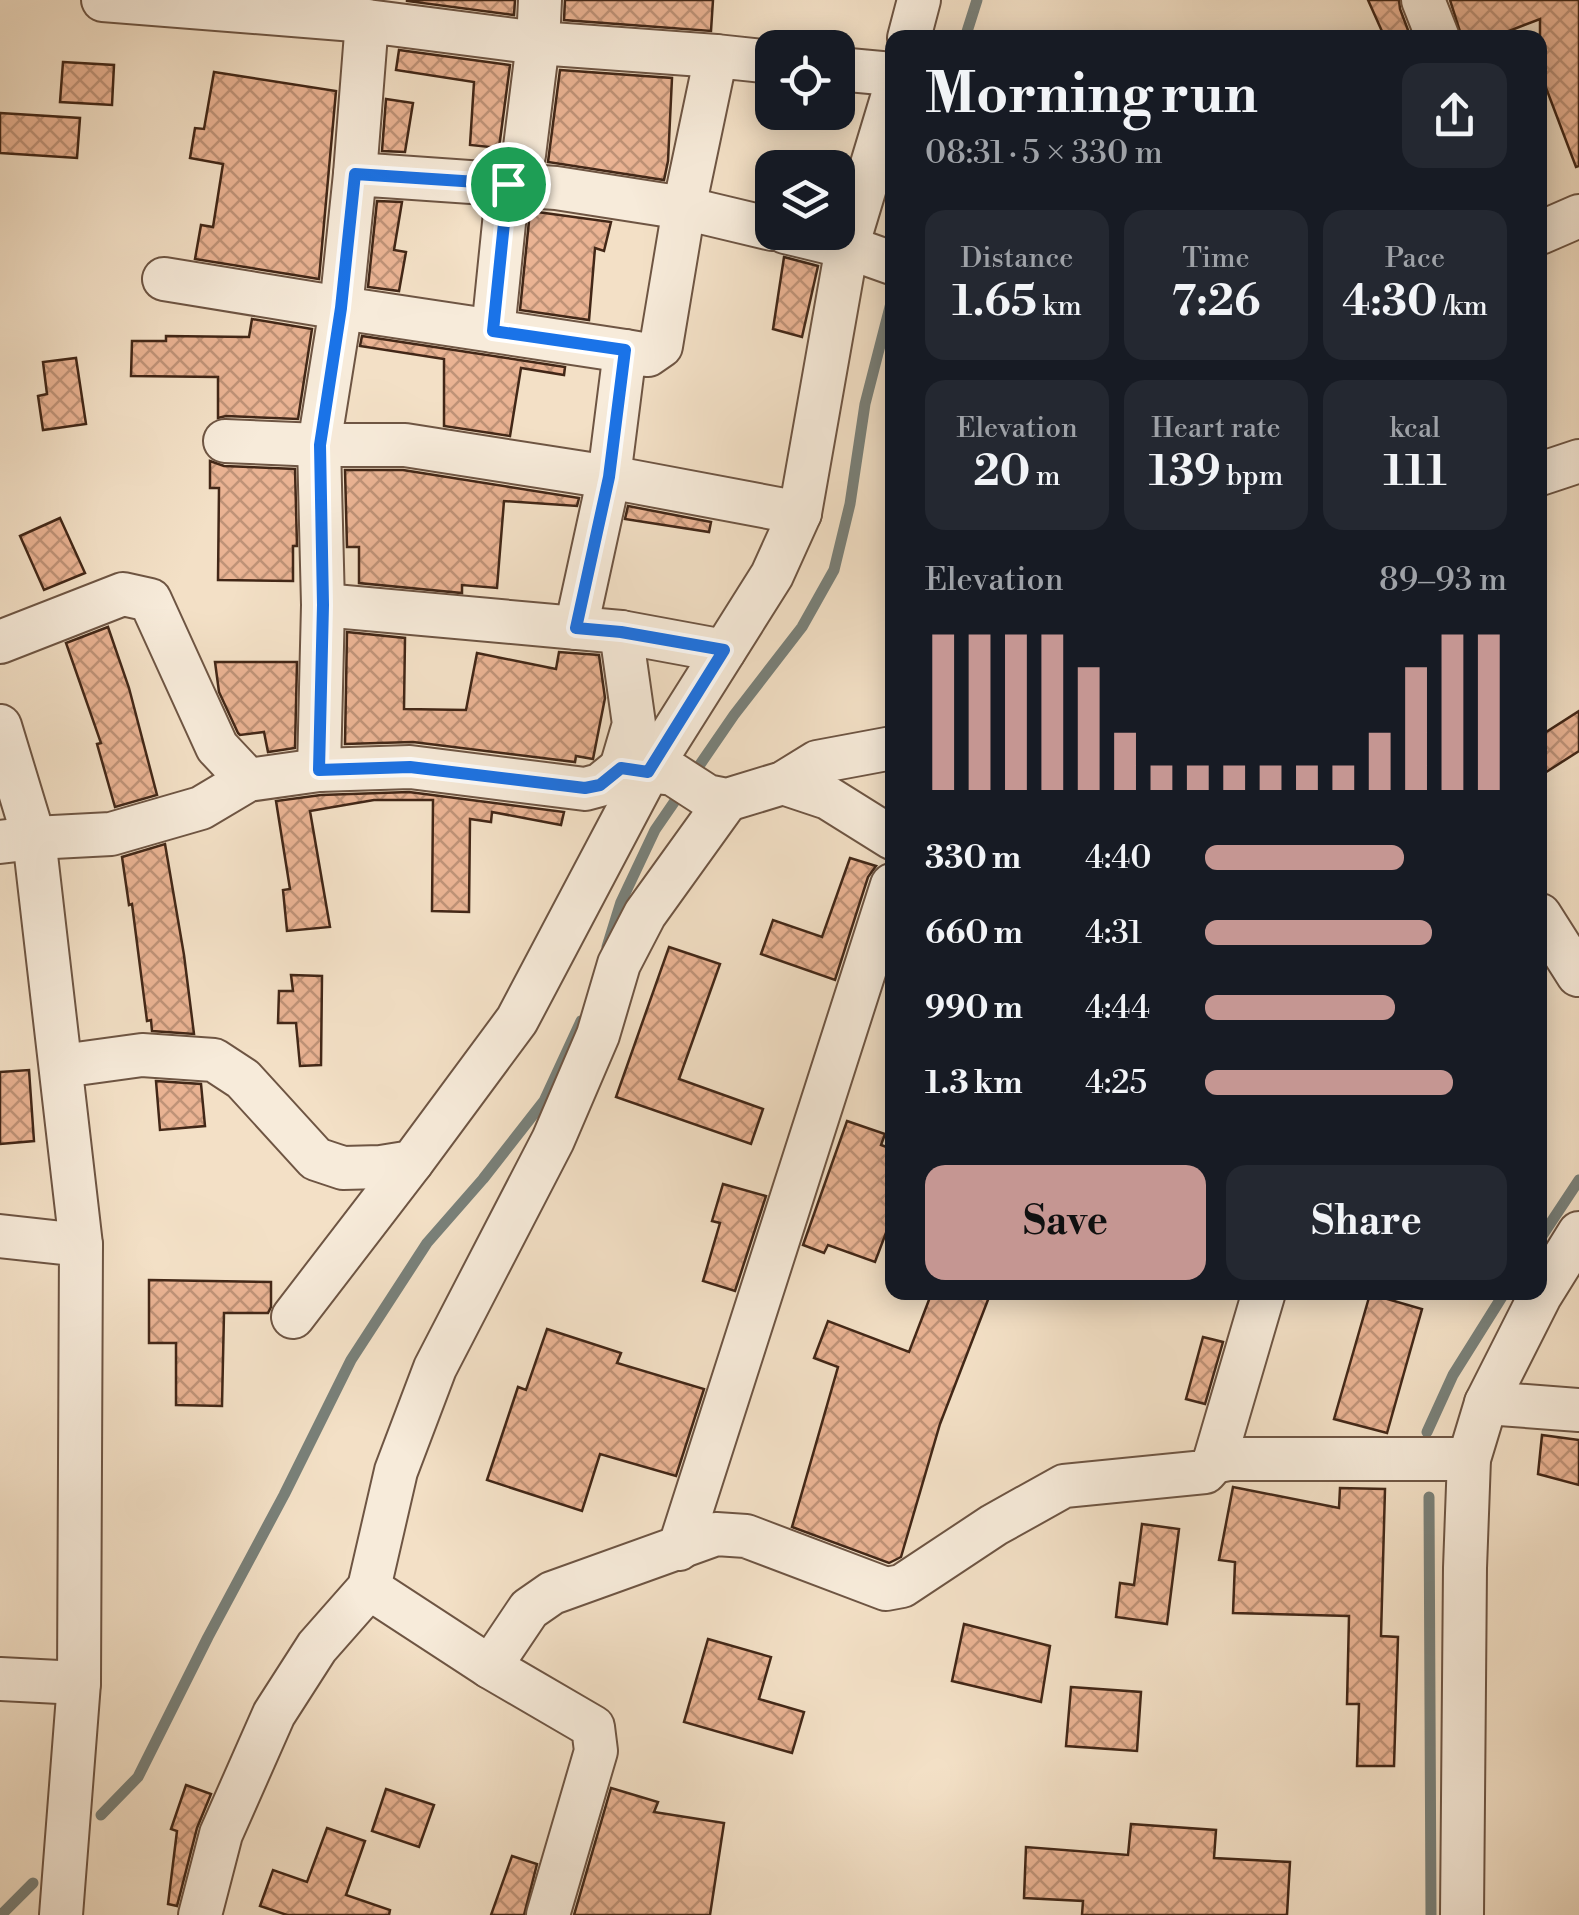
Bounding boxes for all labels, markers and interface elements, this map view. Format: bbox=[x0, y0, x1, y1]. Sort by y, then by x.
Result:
map controls bbox=[755, 30, 855, 250]
button: locate bbox=[755, 30, 855, 130]
text: Morning run bbox=[925, 61, 1258, 130]
button: share bbox=[1402, 63, 1507, 168]
text: 08:31 · 5 × 330 m bbox=[925, 133, 1163, 173]
pin bbox=[466, 142, 551, 227]
button: layers bbox=[755, 150, 855, 250]
icon: arrive bbox=[481, 157, 536, 212]
text: Distance bbox=[961, 241, 1073, 276]
text: Time bbox=[1182, 241, 1250, 276]
text: Pace bbox=[1385, 241, 1445, 276]
text: 1.65 bbox=[952, 276, 1037, 329]
text: 7:26 bbox=[1172, 276, 1260, 329]
text: 4:30 bbox=[1342, 276, 1438, 329]
text: km bbox=[1037, 289, 1082, 324]
text: /km bbox=[1438, 289, 1488, 324]
text: Elevation bbox=[956, 411, 1078, 446]
text: Heart rate bbox=[1151, 411, 1281, 446]
text: kcal bbox=[1390, 411, 1440, 446]
text: 20 bbox=[973, 446, 1030, 499]
text: 139 bbox=[1149, 446, 1221, 499]
text: 111 bbox=[1383, 446, 1447, 499]
text: m bbox=[1030, 459, 1061, 494]
text: bpm bbox=[1221, 459, 1283, 494]
text: Elevation bbox=[925, 560, 1064, 600]
text: 89–93 m bbox=[1379, 560, 1507, 600]
text: 330 m bbox=[925, 838, 1021, 878]
text: 4:40 bbox=[1085, 838, 1152, 878]
text: 660 m bbox=[925, 913, 1023, 953]
text: 4:31 bbox=[1085, 913, 1142, 953]
text: 990 m bbox=[925, 988, 1023, 1028]
text: 4:44 bbox=[1085, 988, 1150, 1028]
text: 1.3 km bbox=[925, 1063, 1023, 1103]
text: 4:25 bbox=[1085, 1063, 1147, 1103]
button: Save bbox=[925, 1165, 1206, 1280]
button: Share bbox=[1226, 1165, 1507, 1280]

